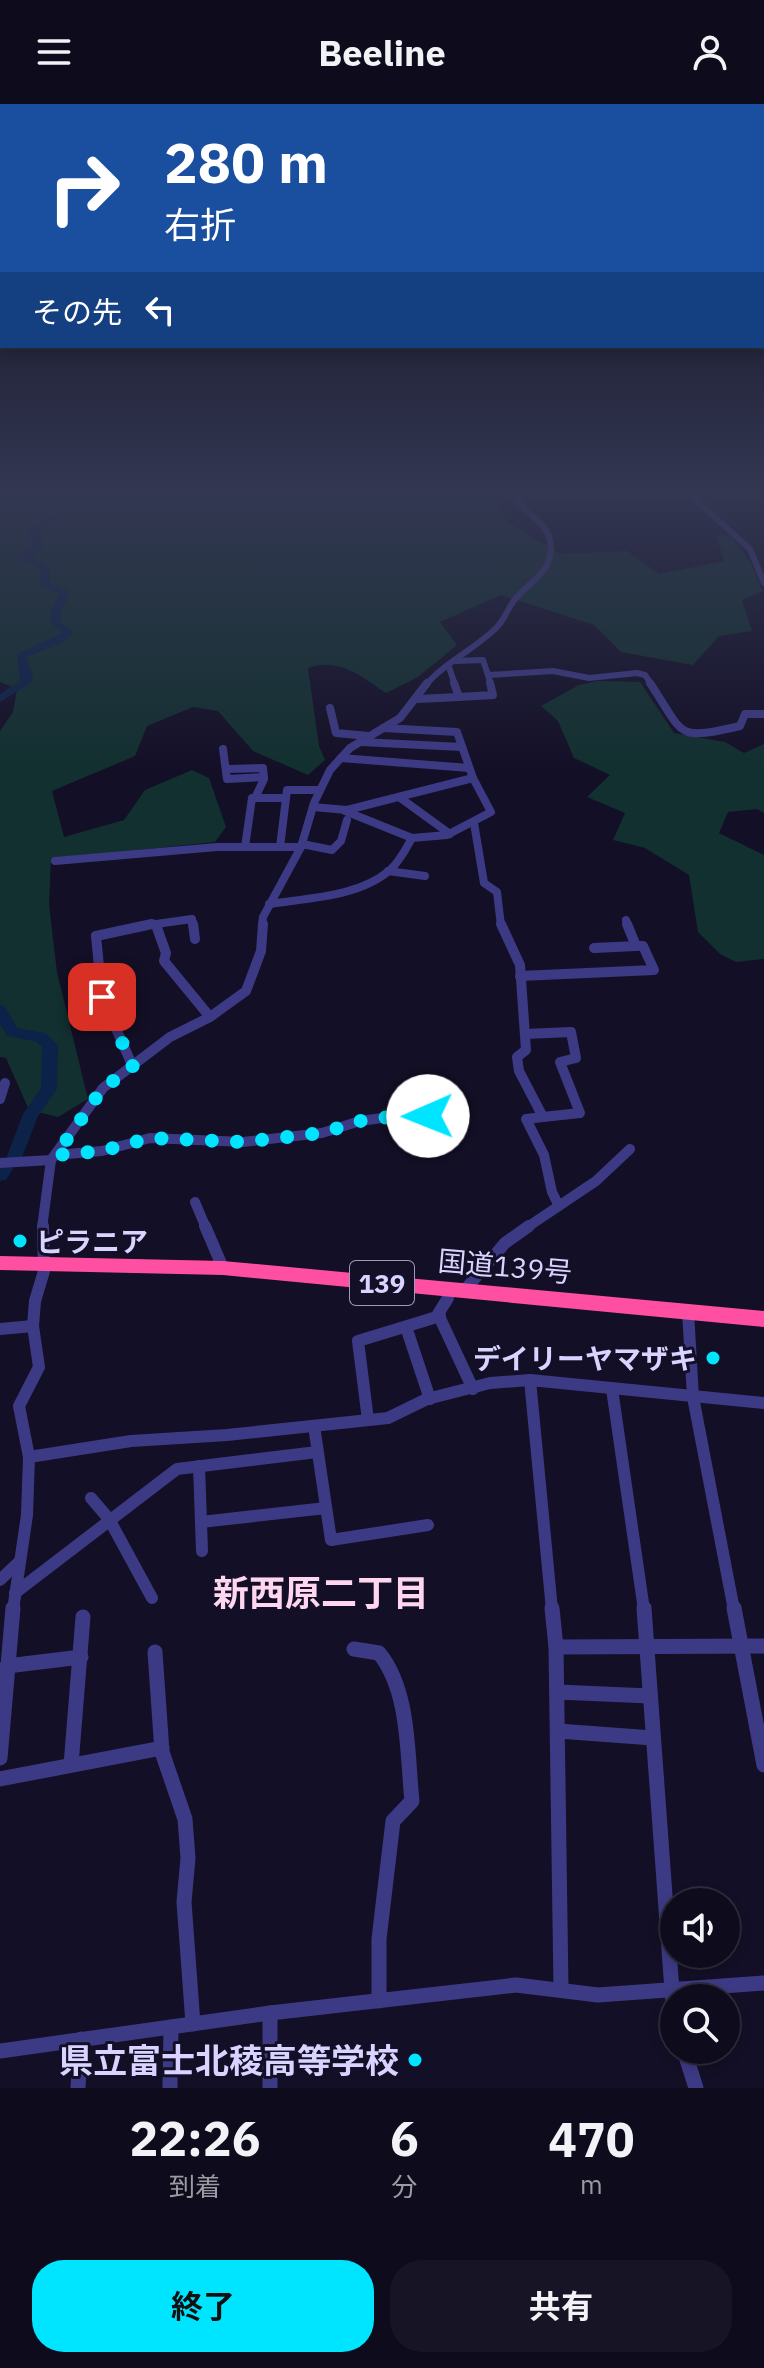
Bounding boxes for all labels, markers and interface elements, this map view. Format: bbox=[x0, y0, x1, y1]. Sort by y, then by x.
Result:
text: Beeline bbox=[318, 29, 446, 76]
icon: menu bbox=[32, 30, 76, 74]
icon: person bbox=[688, 30, 732, 74]
text: 280 m bbox=[164, 126, 328, 198]
icon: right bbox=[32, 136, 136, 240]
text: 右折 bbox=[164, 201, 236, 248]
icon: left bbox=[138, 288, 182, 332]
text: その先 bbox=[32, 292, 122, 331]
pin bbox=[68, 963, 136, 1031]
icon: arrive bbox=[80, 975, 124, 1019]
position arrow bbox=[386, 1074, 470, 1158]
place label: ピラニア bbox=[36, 1223, 148, 1260]
marker: ピラニア bbox=[11, 1232, 29, 1250]
street label: 国道139号 bbox=[436, 1242, 574, 1290]
road number: 139 bbox=[350, 1261, 414, 1305]
place label: デイリーヤマザキ bbox=[473, 1340, 697, 1377]
marker: デイリーヤマザキ bbox=[704, 1349, 722, 1367]
district label: 新西原二丁目 bbox=[213, 1569, 429, 1616]
map controls bbox=[660, 1888, 740, 2064]
button: sound bbox=[660, 1888, 740, 1968]
button: search bbox=[660, 1984, 740, 2064]
place label: 県立富士北稜高等学校 bbox=[59, 2038, 399, 2082]
marker: 県立富士北稜高等学校 bbox=[406, 2051, 424, 2069]
text: 22:26 bbox=[129, 2107, 260, 2169]
text: 6 bbox=[390, 2107, 419, 2169]
text: 470 bbox=[548, 2108, 635, 2170]
text: m bbox=[580, 2167, 603, 2201]
text: 到着 bbox=[169, 2169, 221, 2203]
text: 分 bbox=[391, 2169, 417, 2203]
button: 終了 bbox=[32, 2260, 374, 2352]
button: 共有 bbox=[390, 2260, 732, 2352]

